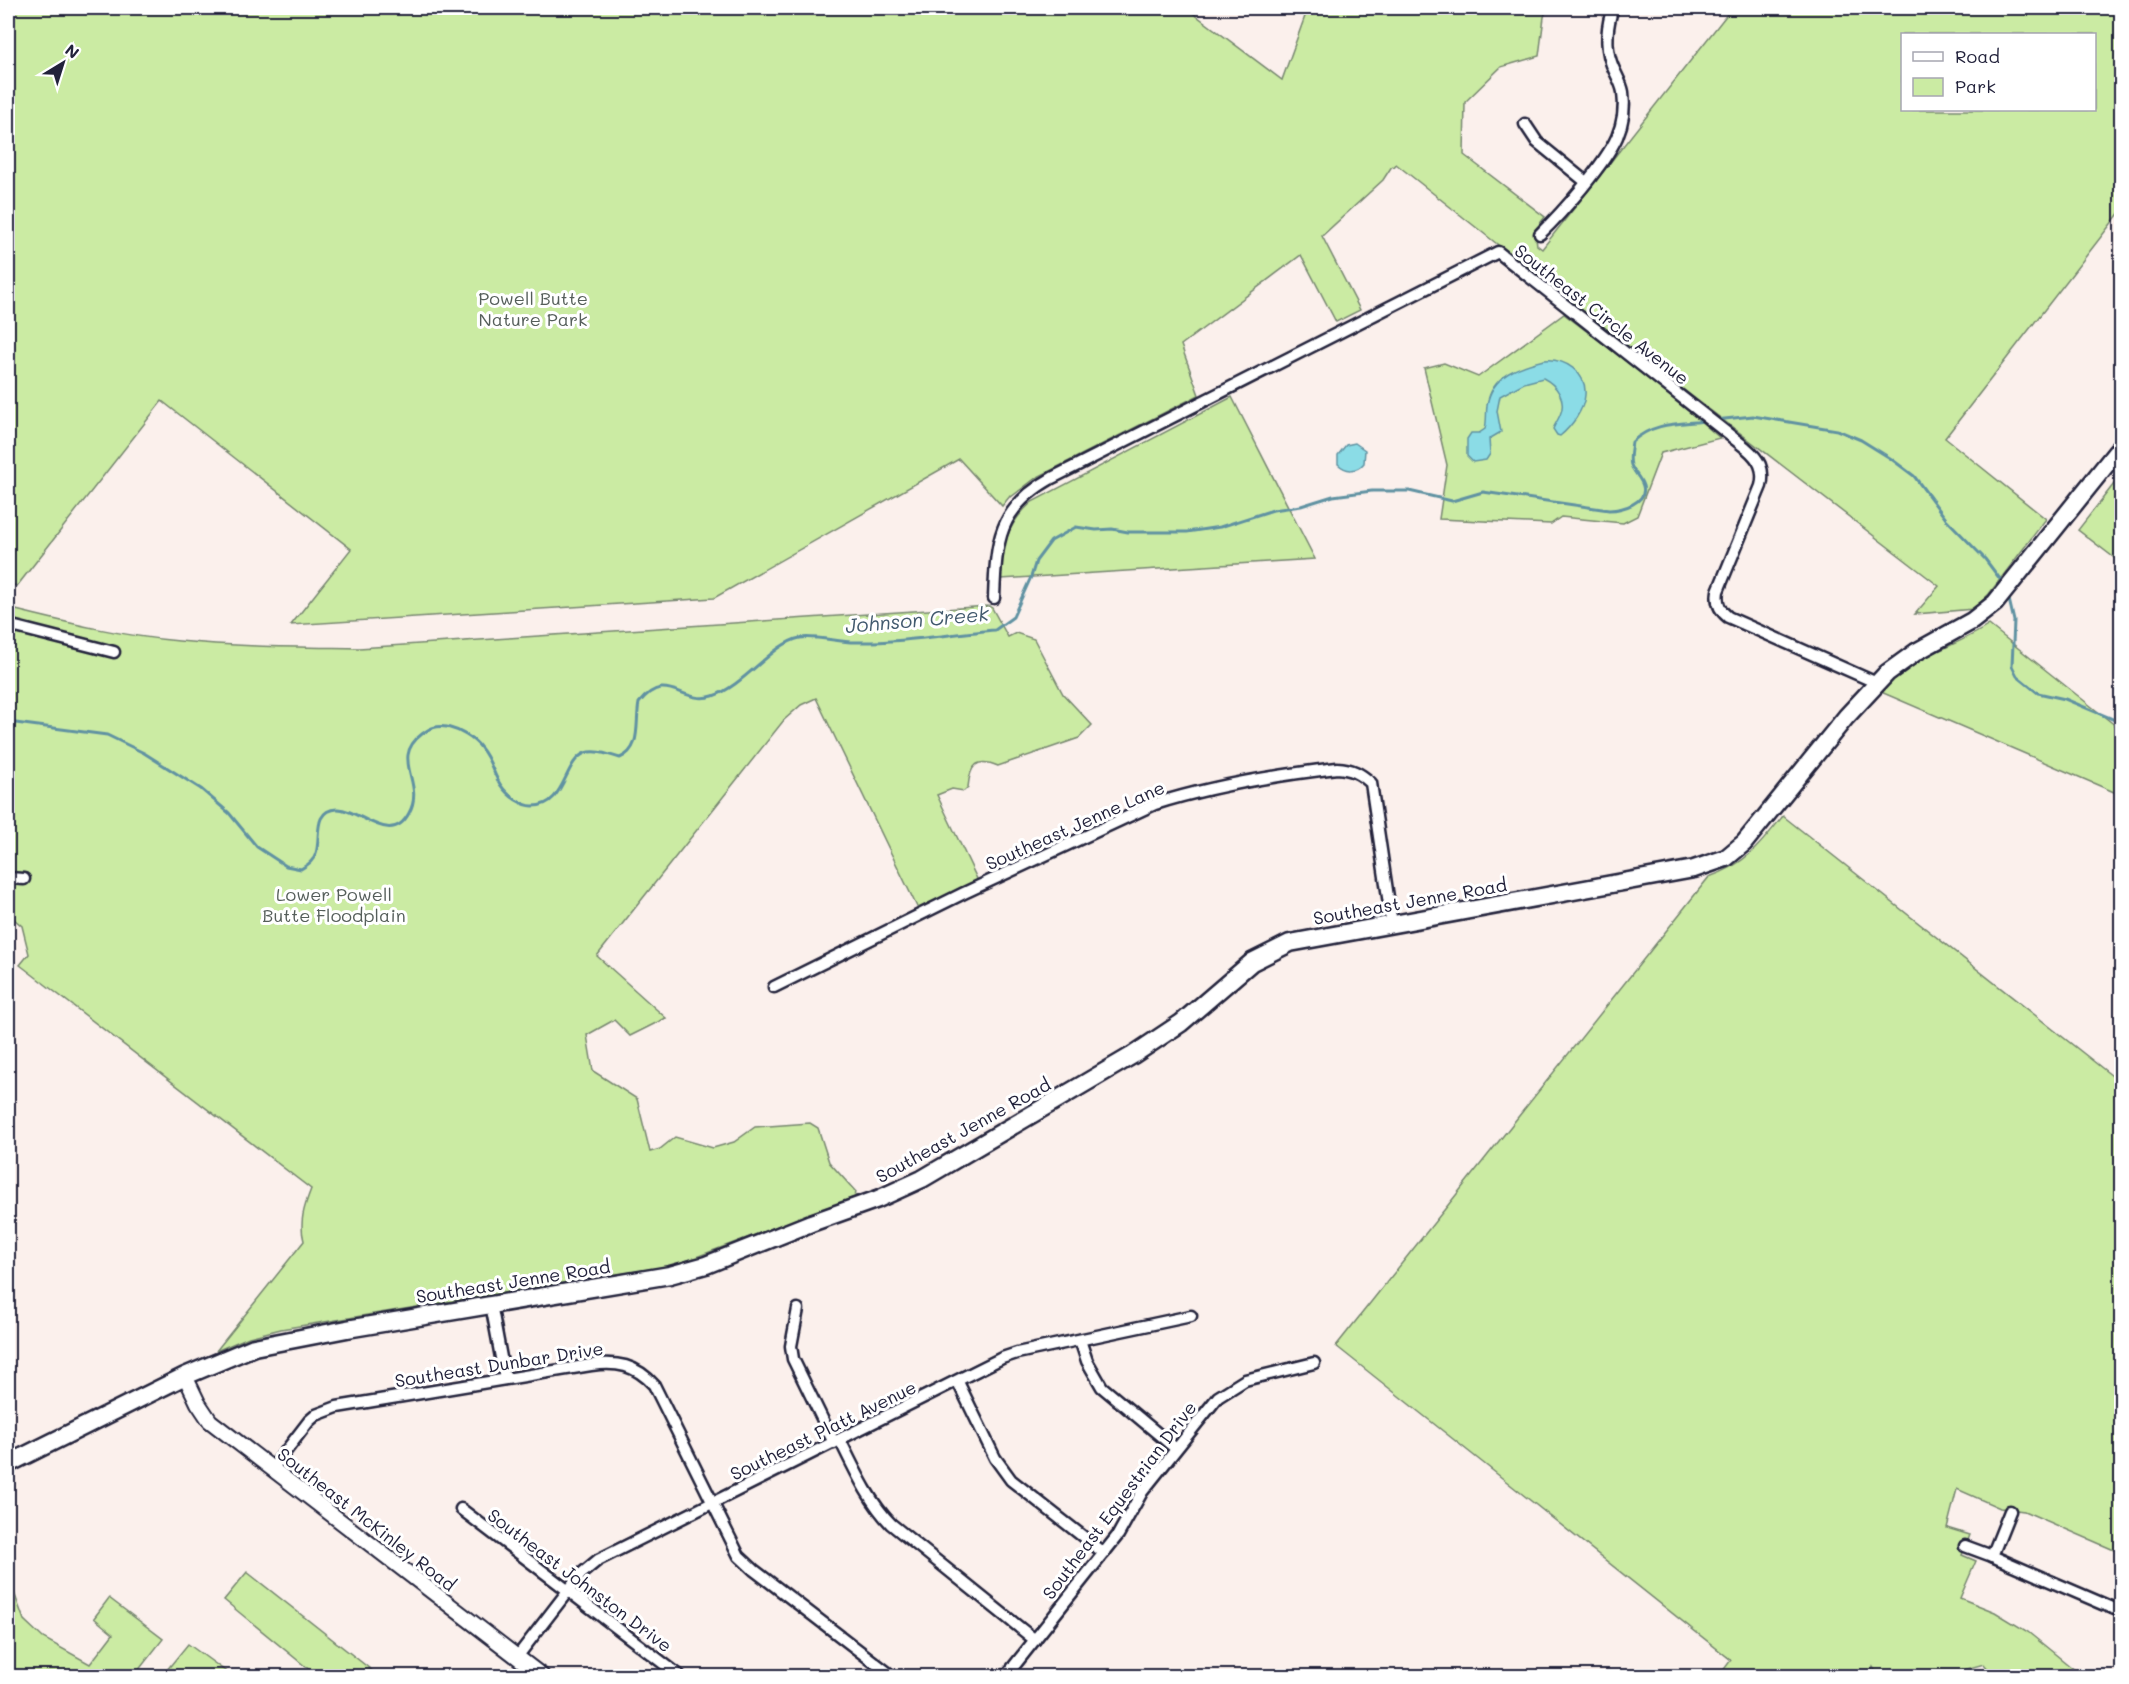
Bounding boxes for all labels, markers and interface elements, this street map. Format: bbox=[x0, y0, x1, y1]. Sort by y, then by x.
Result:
north arrow bbox=[33, 33, 93, 93]
legend bbox=[1901, 33, 2096, 111]
text: N bbox=[61, 39, 84, 63]
text: Road bbox=[1955, 44, 2000, 68]
text: Park bbox=[1955, 74, 1996, 98]
street label: Southeast Circle Avenue bbox=[1510, 238, 1694, 390]
park label: Powell Butte Nature Park bbox=[478, 286, 588, 331]
water label: Johnson Creek bbox=[844, 600, 990, 638]
street label: Southeast Jenne Lane bbox=[982, 775, 1168, 875]
street label: Southeast Jenne Road bbox=[1311, 872, 1509, 930]
park label: Lower Powell Butte Floodplain bbox=[262, 882, 406, 927]
street label: Southeast Jenne Road bbox=[871, 1072, 1055, 1188]
street label: Southeast Jenne Road bbox=[414, 1254, 612, 1308]
street label: Southeast Dunbar Drive bbox=[393, 1336, 605, 1392]
street label: Southeast Platt Avenue bbox=[726, 1374, 920, 1486]
street label: Southeast Equestrian Drive bbox=[1037, 1396, 1201, 1604]
street label: Southeast McKinley Road bbox=[273, 1442, 461, 1596]
street label: Southeast Johnston Drive bbox=[483, 1503, 677, 1657]

